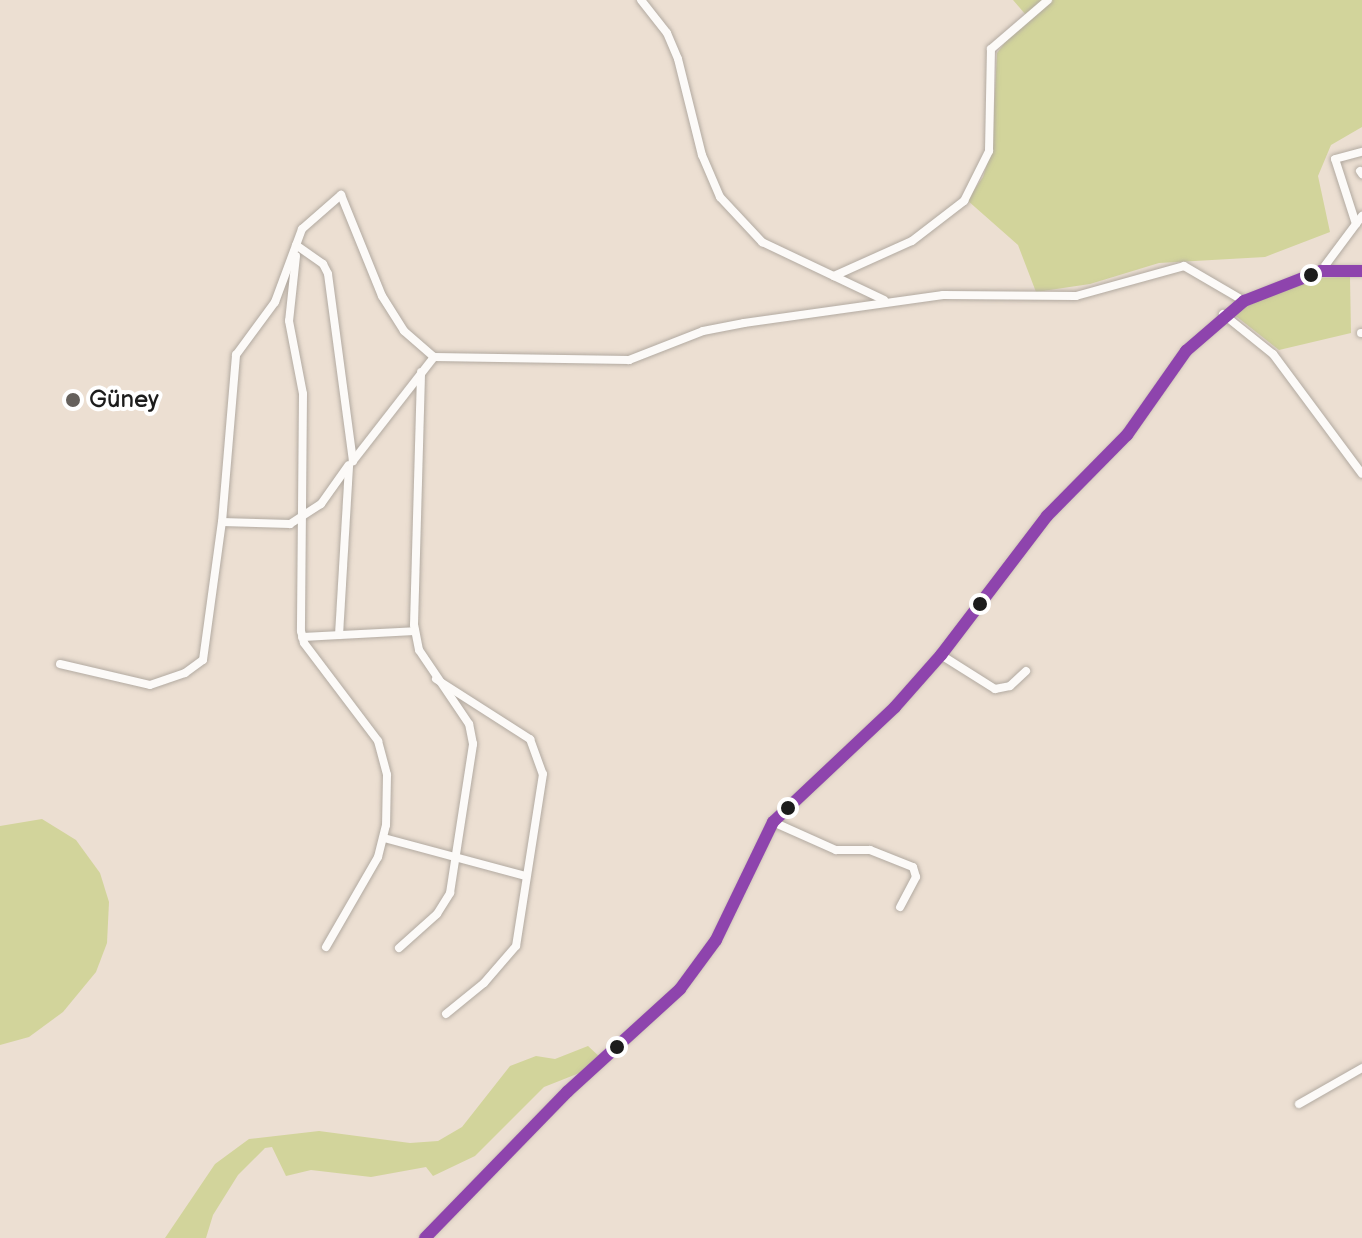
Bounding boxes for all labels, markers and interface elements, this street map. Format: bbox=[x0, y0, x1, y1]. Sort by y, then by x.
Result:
unlabelled marker bbox=[1303, 267, 1319, 283]
place label: Güney bbox=[89, 386, 159, 414]
marker: Güney bbox=[64, 391, 82, 409]
unlabelled marker bbox=[972, 596, 988, 612]
unlabelled marker bbox=[780, 800, 796, 816]
unlabelled marker bbox=[609, 1039, 625, 1055]

